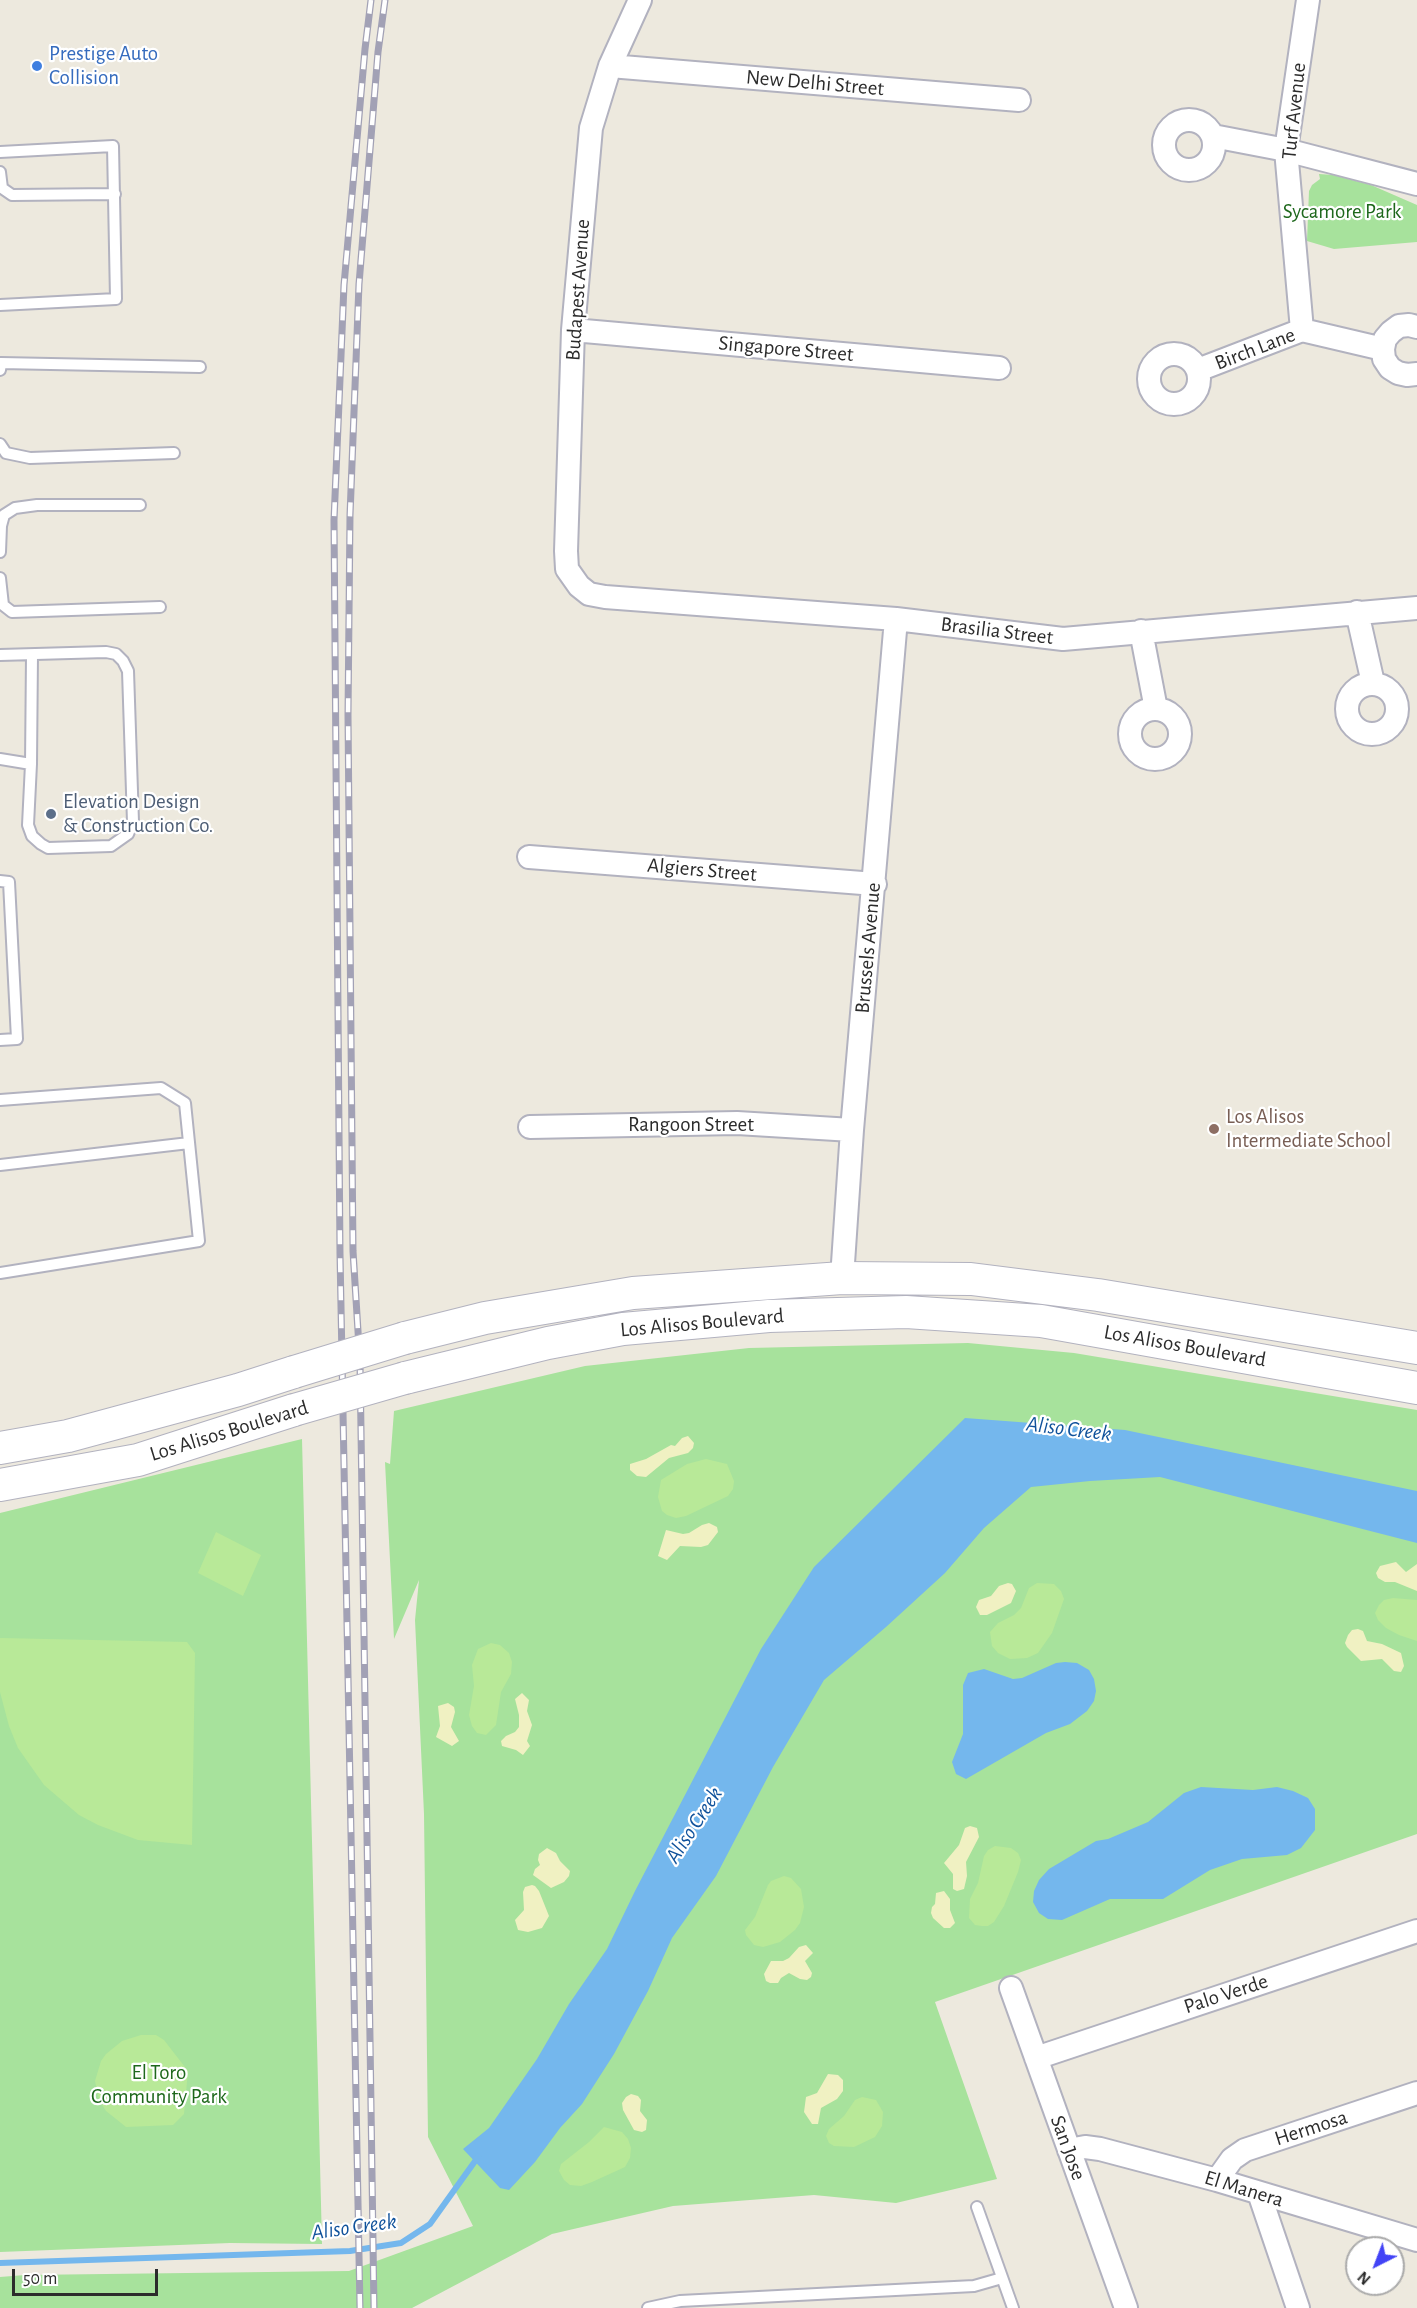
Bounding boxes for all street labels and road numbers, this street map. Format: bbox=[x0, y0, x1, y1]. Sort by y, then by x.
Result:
street label: Turf Avenue bbox=[1276, 61, 1312, 161]
street label: New Delhi Street bbox=[745, 64, 885, 102]
street label: Budapest Avenue bbox=[560, 218, 596, 362]
street label: Birch Lane bbox=[1211, 322, 1299, 376]
street label: Singapore Street bbox=[717, 331, 855, 367]
street label: Brasilia Street bbox=[939, 612, 1055, 650]
street label: Algiers Street bbox=[646, 853, 758, 887]
street label: Brussels Avenue bbox=[850, 881, 886, 1015]
street label: Rangoon Street bbox=[628, 1112, 754, 1138]
street label: Los Alisos Boulevard bbox=[619, 1303, 785, 1343]
street label: Los Alisos Boulevard bbox=[1102, 1319, 1268, 1373]
street label: Los Alisos Boulevard bbox=[147, 1395, 311, 1467]
street label: Palo Verde bbox=[1181, 1969, 1271, 2019]
street label: Hermosa bbox=[1271, 2104, 1351, 2152]
street label: San Jose bbox=[1045, 2112, 1091, 2184]
street label: El Manera bbox=[1201, 2165, 1287, 2213]

